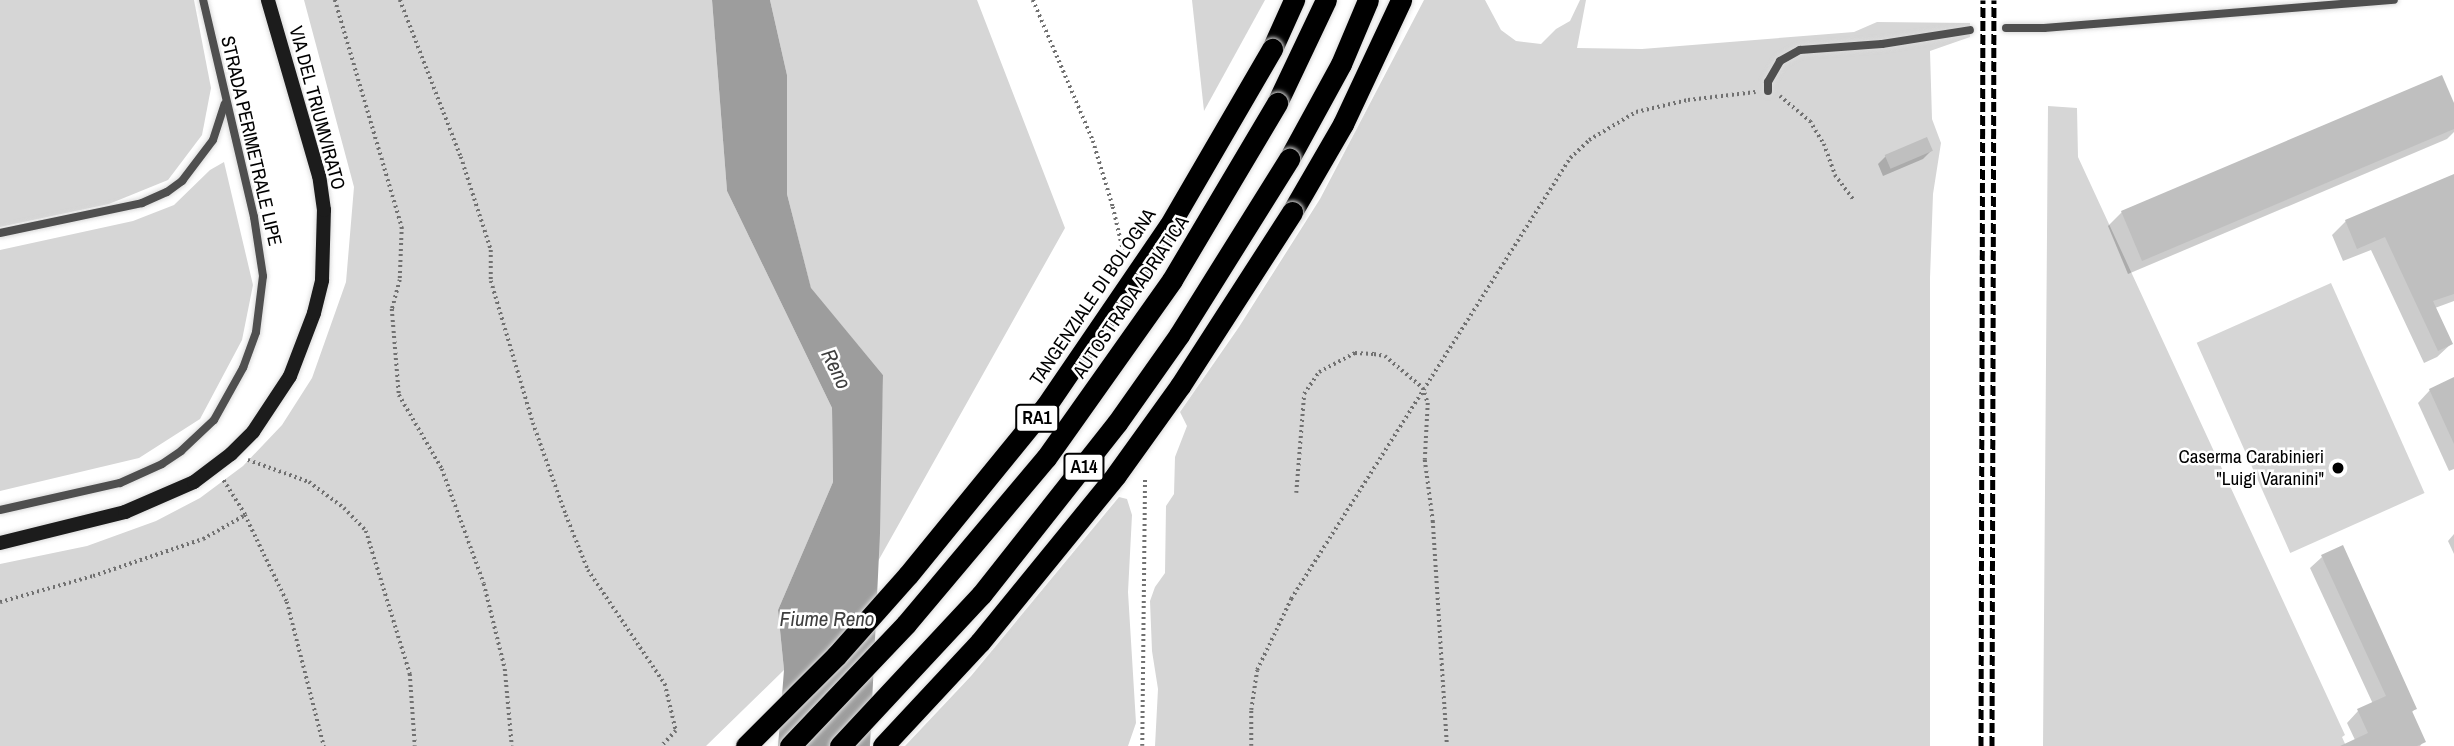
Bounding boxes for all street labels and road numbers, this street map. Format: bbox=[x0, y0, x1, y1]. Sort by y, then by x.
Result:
street label: VIA DEL TRIUMVIRATO bbox=[284, 23, 350, 193]
street label: STRADA PERIMETRALE LIPE bbox=[216, 33, 286, 249]
street label: TANGENZIALE DI BOLOGNA bbox=[1025, 204, 1161, 390]
street label: AUTOSTRADA ADRIATICA bbox=[1068, 211, 1194, 383]
road number: RA1 bbox=[1014, 404, 1060, 432]
road number: A14 bbox=[1063, 452, 1105, 481]

